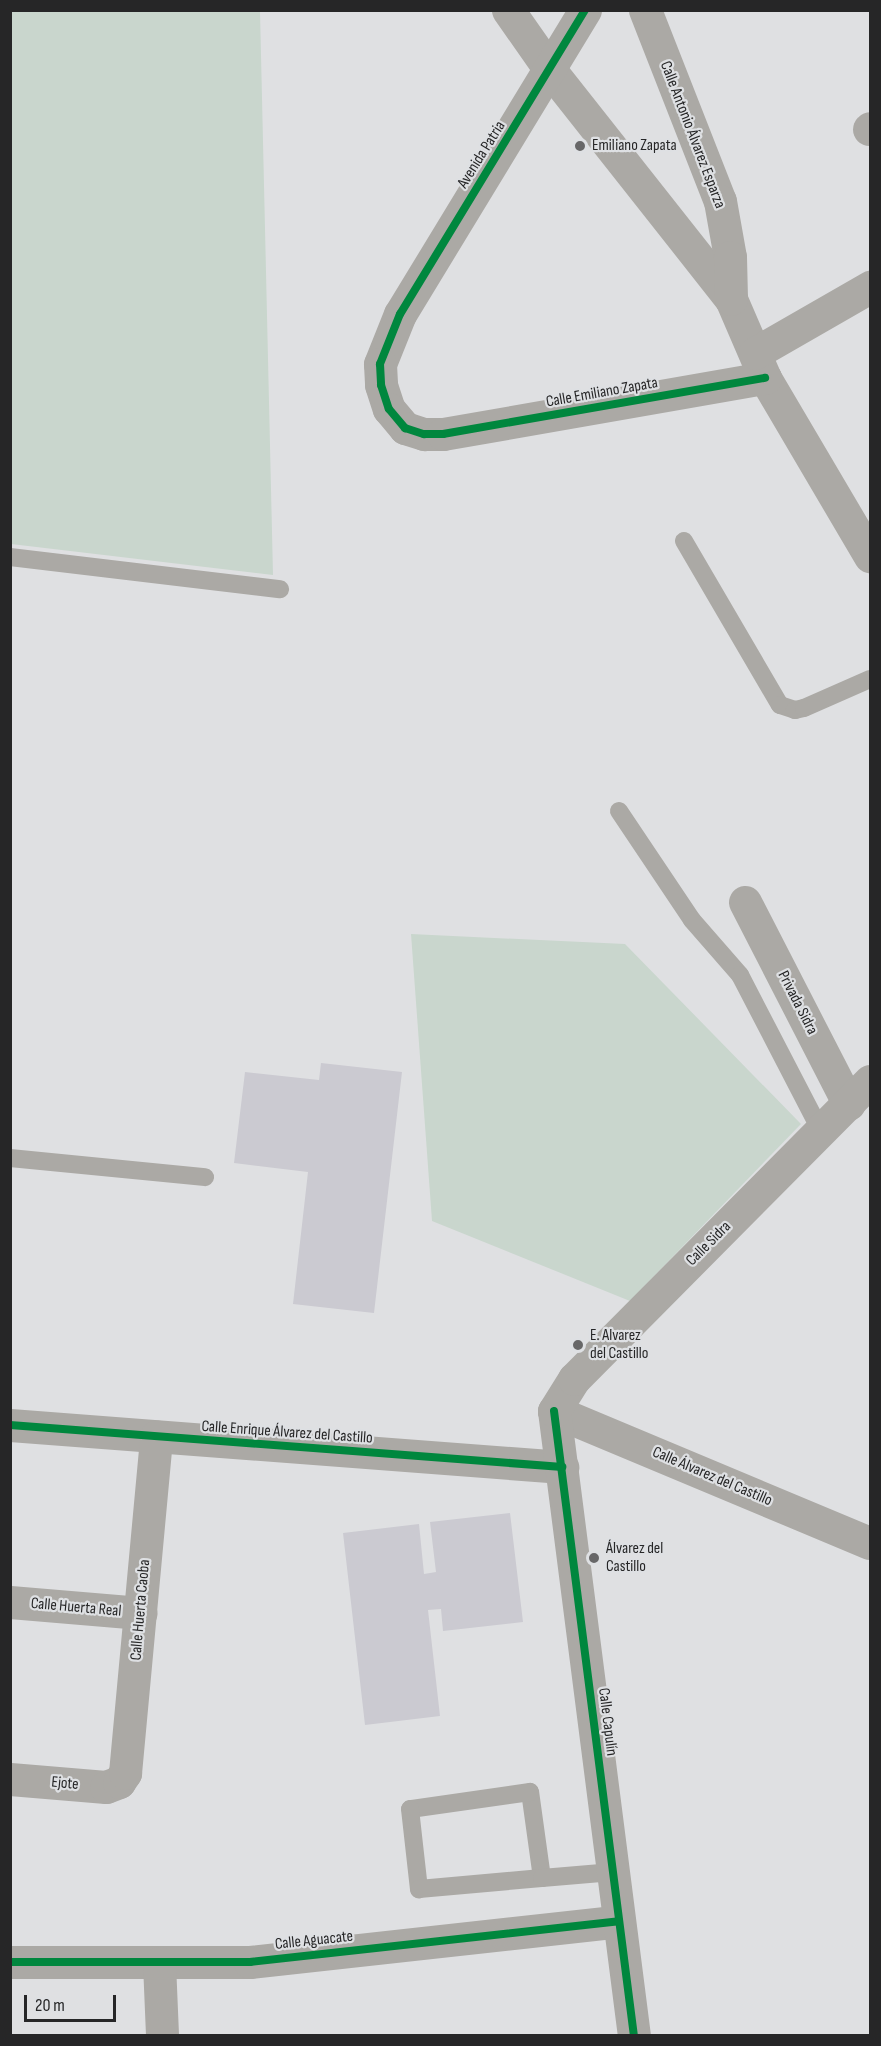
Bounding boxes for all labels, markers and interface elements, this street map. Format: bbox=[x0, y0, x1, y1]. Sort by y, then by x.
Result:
street label: Calle Antonio Álvarez Esparza bbox=[655, 59, 729, 211]
street label: Avenida Patria bbox=[454, 118, 510, 192]
place label: Emiliano Zapata bbox=[592, 136, 677, 156]
marker: Emiliano Zapata bbox=[573, 139, 587, 153]
street label: Calle Emiliano Zapata bbox=[545, 374, 659, 412]
street label: Privada Sidra bbox=[773, 968, 821, 1038]
street label: Calle Sidra bbox=[683, 1218, 735, 1270]
place label: E. Alvarez del Castillo bbox=[590, 1326, 648, 1364]
marker: E. Alvarez del Castillo bbox=[571, 1338, 585, 1352]
street label: Calle Enrique Álvarez del Castillo bbox=[201, 1417, 373, 1449]
street label: Calle Álvarez del Castillo bbox=[649, 1443, 775, 1511]
place label: Álvarez del Castillo bbox=[606, 1539, 663, 1577]
marker: Álvarez del Castillo bbox=[587, 1551, 601, 1565]
street label: Calle Huerta Caoba bbox=[127, 1559, 155, 1661]
street label: Calle Huerta Real bbox=[30, 1594, 122, 1622]
street label: Calle Capulín bbox=[593, 1687, 621, 1757]
street label: Ejote bbox=[51, 1773, 79, 1795]
street label: Calle Aguacate bbox=[274, 1927, 354, 1955]
scale bar bbox=[27, 1983, 118, 2021]
text: 20 m bbox=[35, 1995, 65, 2016]

